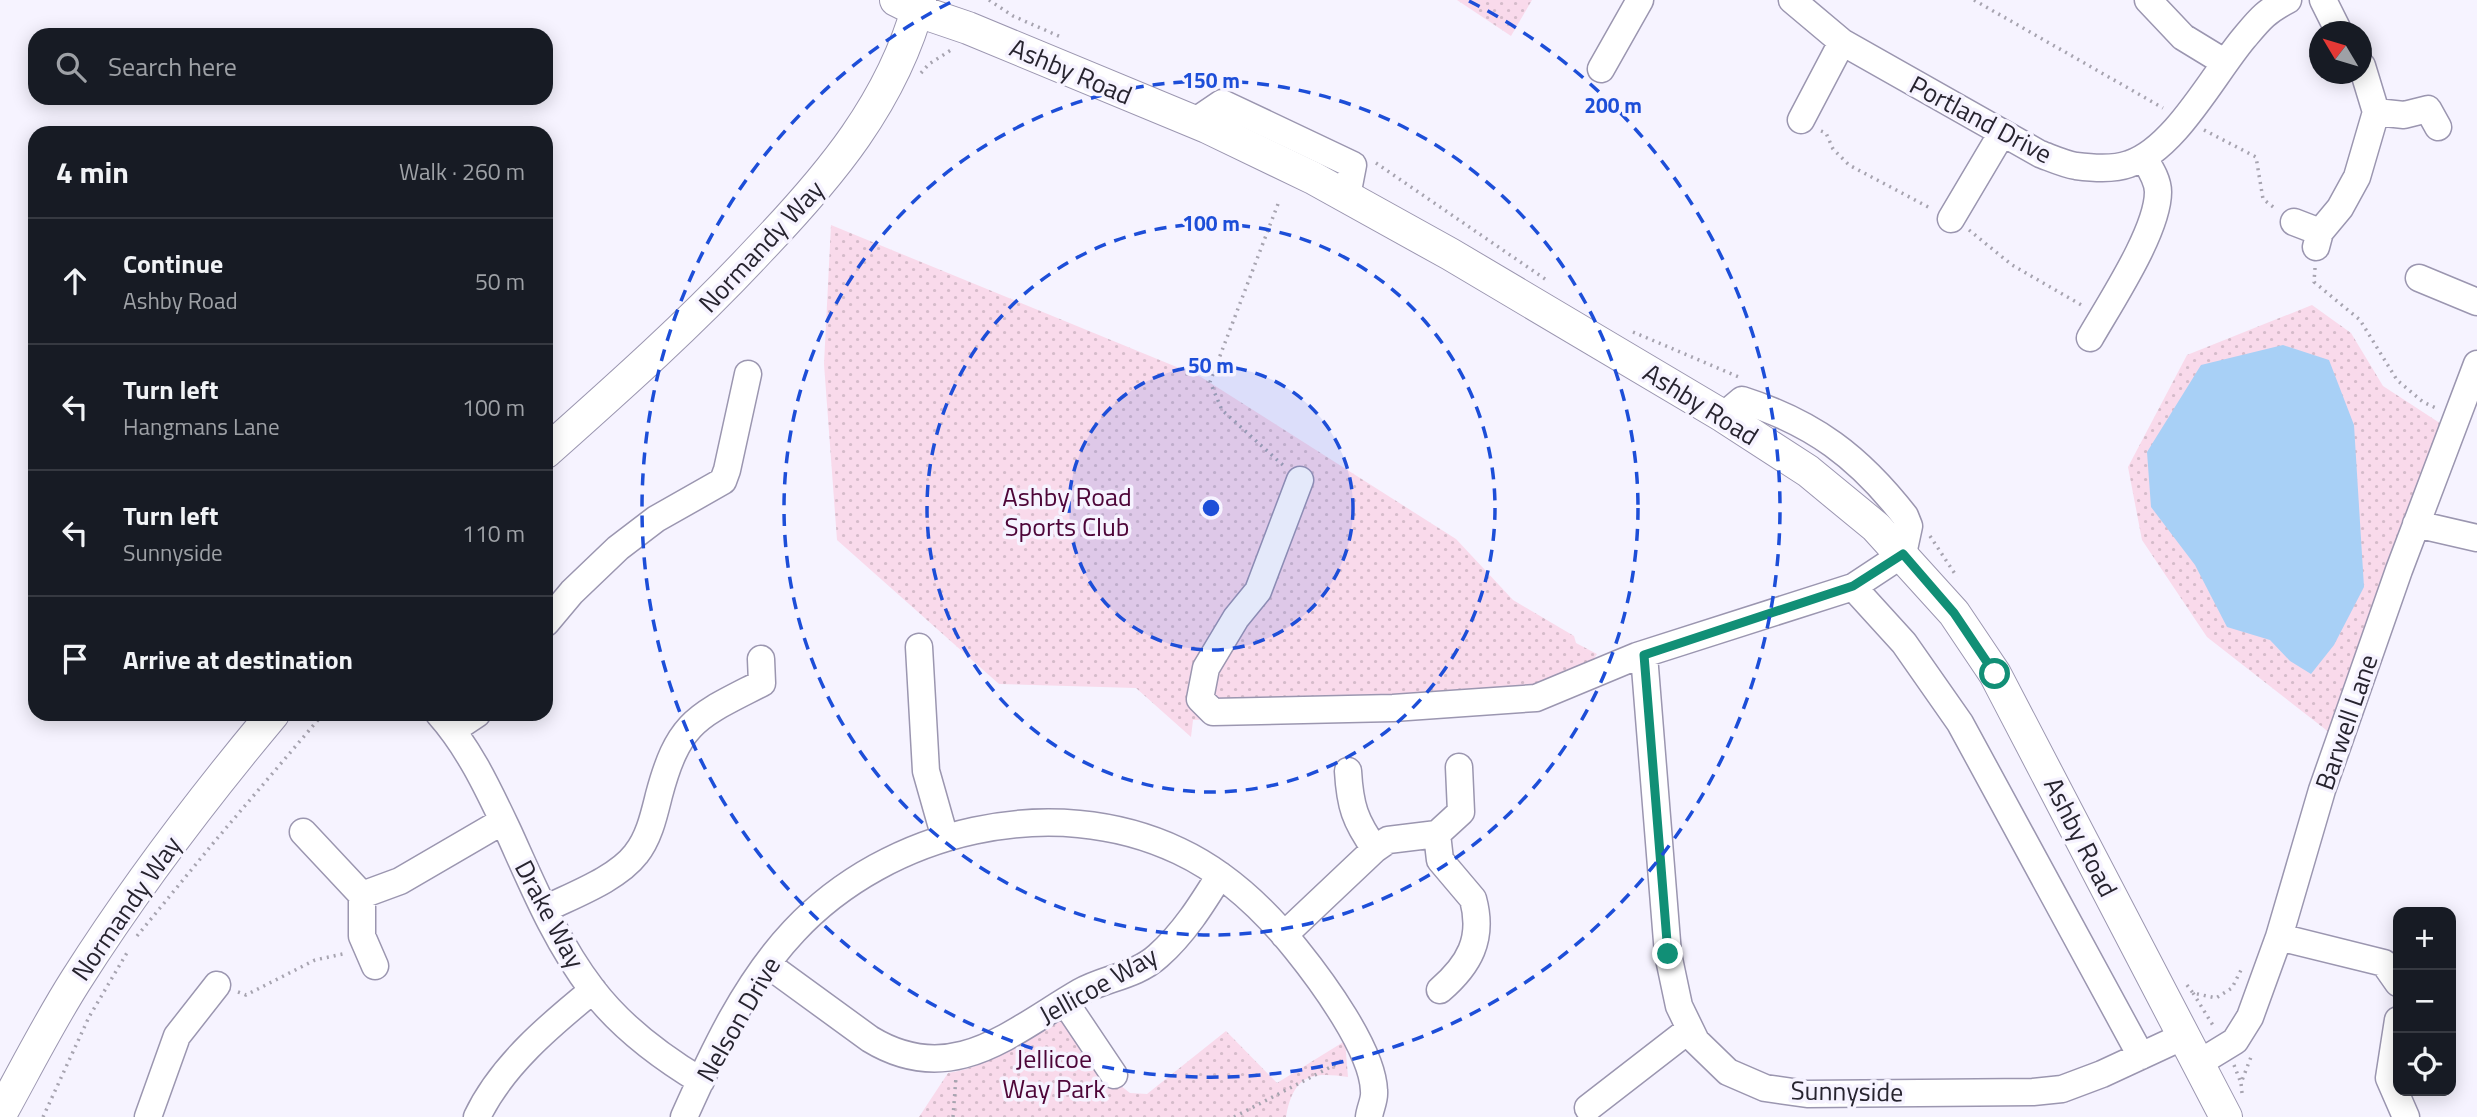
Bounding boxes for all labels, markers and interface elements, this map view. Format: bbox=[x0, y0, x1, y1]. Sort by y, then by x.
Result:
north arrow bbox=[2309, 21, 2372, 84]
search box bbox=[28, 28, 553, 105]
street label: Ashby Road bbox=[1004, 28, 1138, 114]
text: Search here bbox=[108, 47, 237, 86]
icon: search bbox=[52, 48, 90, 86]
text: 150 m bbox=[1182, 64, 1240, 96]
street label: Portland Drive bbox=[1903, 65, 2059, 173]
text: 200 m bbox=[1584, 89, 1642, 121]
text: 4 min bbox=[56, 149, 129, 195]
text: Walk · 260 m bbox=[399, 154, 525, 189]
street label: Normandy Way bbox=[689, 171, 833, 321]
text: 100 m bbox=[1182, 207, 1240, 239]
text: Continue bbox=[123, 244, 223, 283]
icon: ahead bbox=[56, 262, 94, 300]
text: 50 m bbox=[475, 264, 525, 299]
text: Ashby Road bbox=[123, 283, 238, 318]
text: 50 m bbox=[1188, 349, 1234, 381]
street label: Ashby Road bbox=[1636, 353, 1766, 455]
text: Turn left bbox=[123, 370, 218, 409]
icon: left bbox=[56, 388, 94, 426]
text: 100 m bbox=[462, 390, 525, 425]
text: Hangmans Lane bbox=[123, 409, 280, 444]
park label: Ashby Road Sports Club bbox=[1002, 477, 1132, 546]
text: Turn left bbox=[123, 496, 218, 535]
centre of rings bbox=[1199, 496, 1223, 520]
icon: left bbox=[56, 514, 94, 552]
text: 110 m bbox=[462, 516, 525, 551]
text: Sunnyside bbox=[123, 535, 223, 570]
icon: arrive bbox=[56, 640, 94, 678]
text: Arrive at destination bbox=[123, 640, 353, 679]
street label: Barwell Lane bbox=[2305, 649, 2387, 795]
route start bbox=[1979, 658, 2010, 689]
street label: Ashby Road bbox=[2034, 770, 2128, 904]
street label: Normandy Way bbox=[62, 828, 190, 988]
street label: Drake Way bbox=[505, 853, 595, 975]
map controls bbox=[2393, 907, 2456, 1096]
button: + bbox=[2393, 907, 2456, 970]
street label: Jellicoe Way bbox=[1032, 936, 1164, 1034]
route end bbox=[1652, 938, 1683, 969]
street label: Nelson Drive bbox=[686, 949, 790, 1089]
button: − bbox=[2393, 970, 2456, 1033]
button: locate bbox=[2393, 1033, 2456, 1096]
park label: Jellicoe Way Park bbox=[1002, 1039, 1106, 1108]
street label: Sunnyside bbox=[1790, 1071, 1904, 1111]

